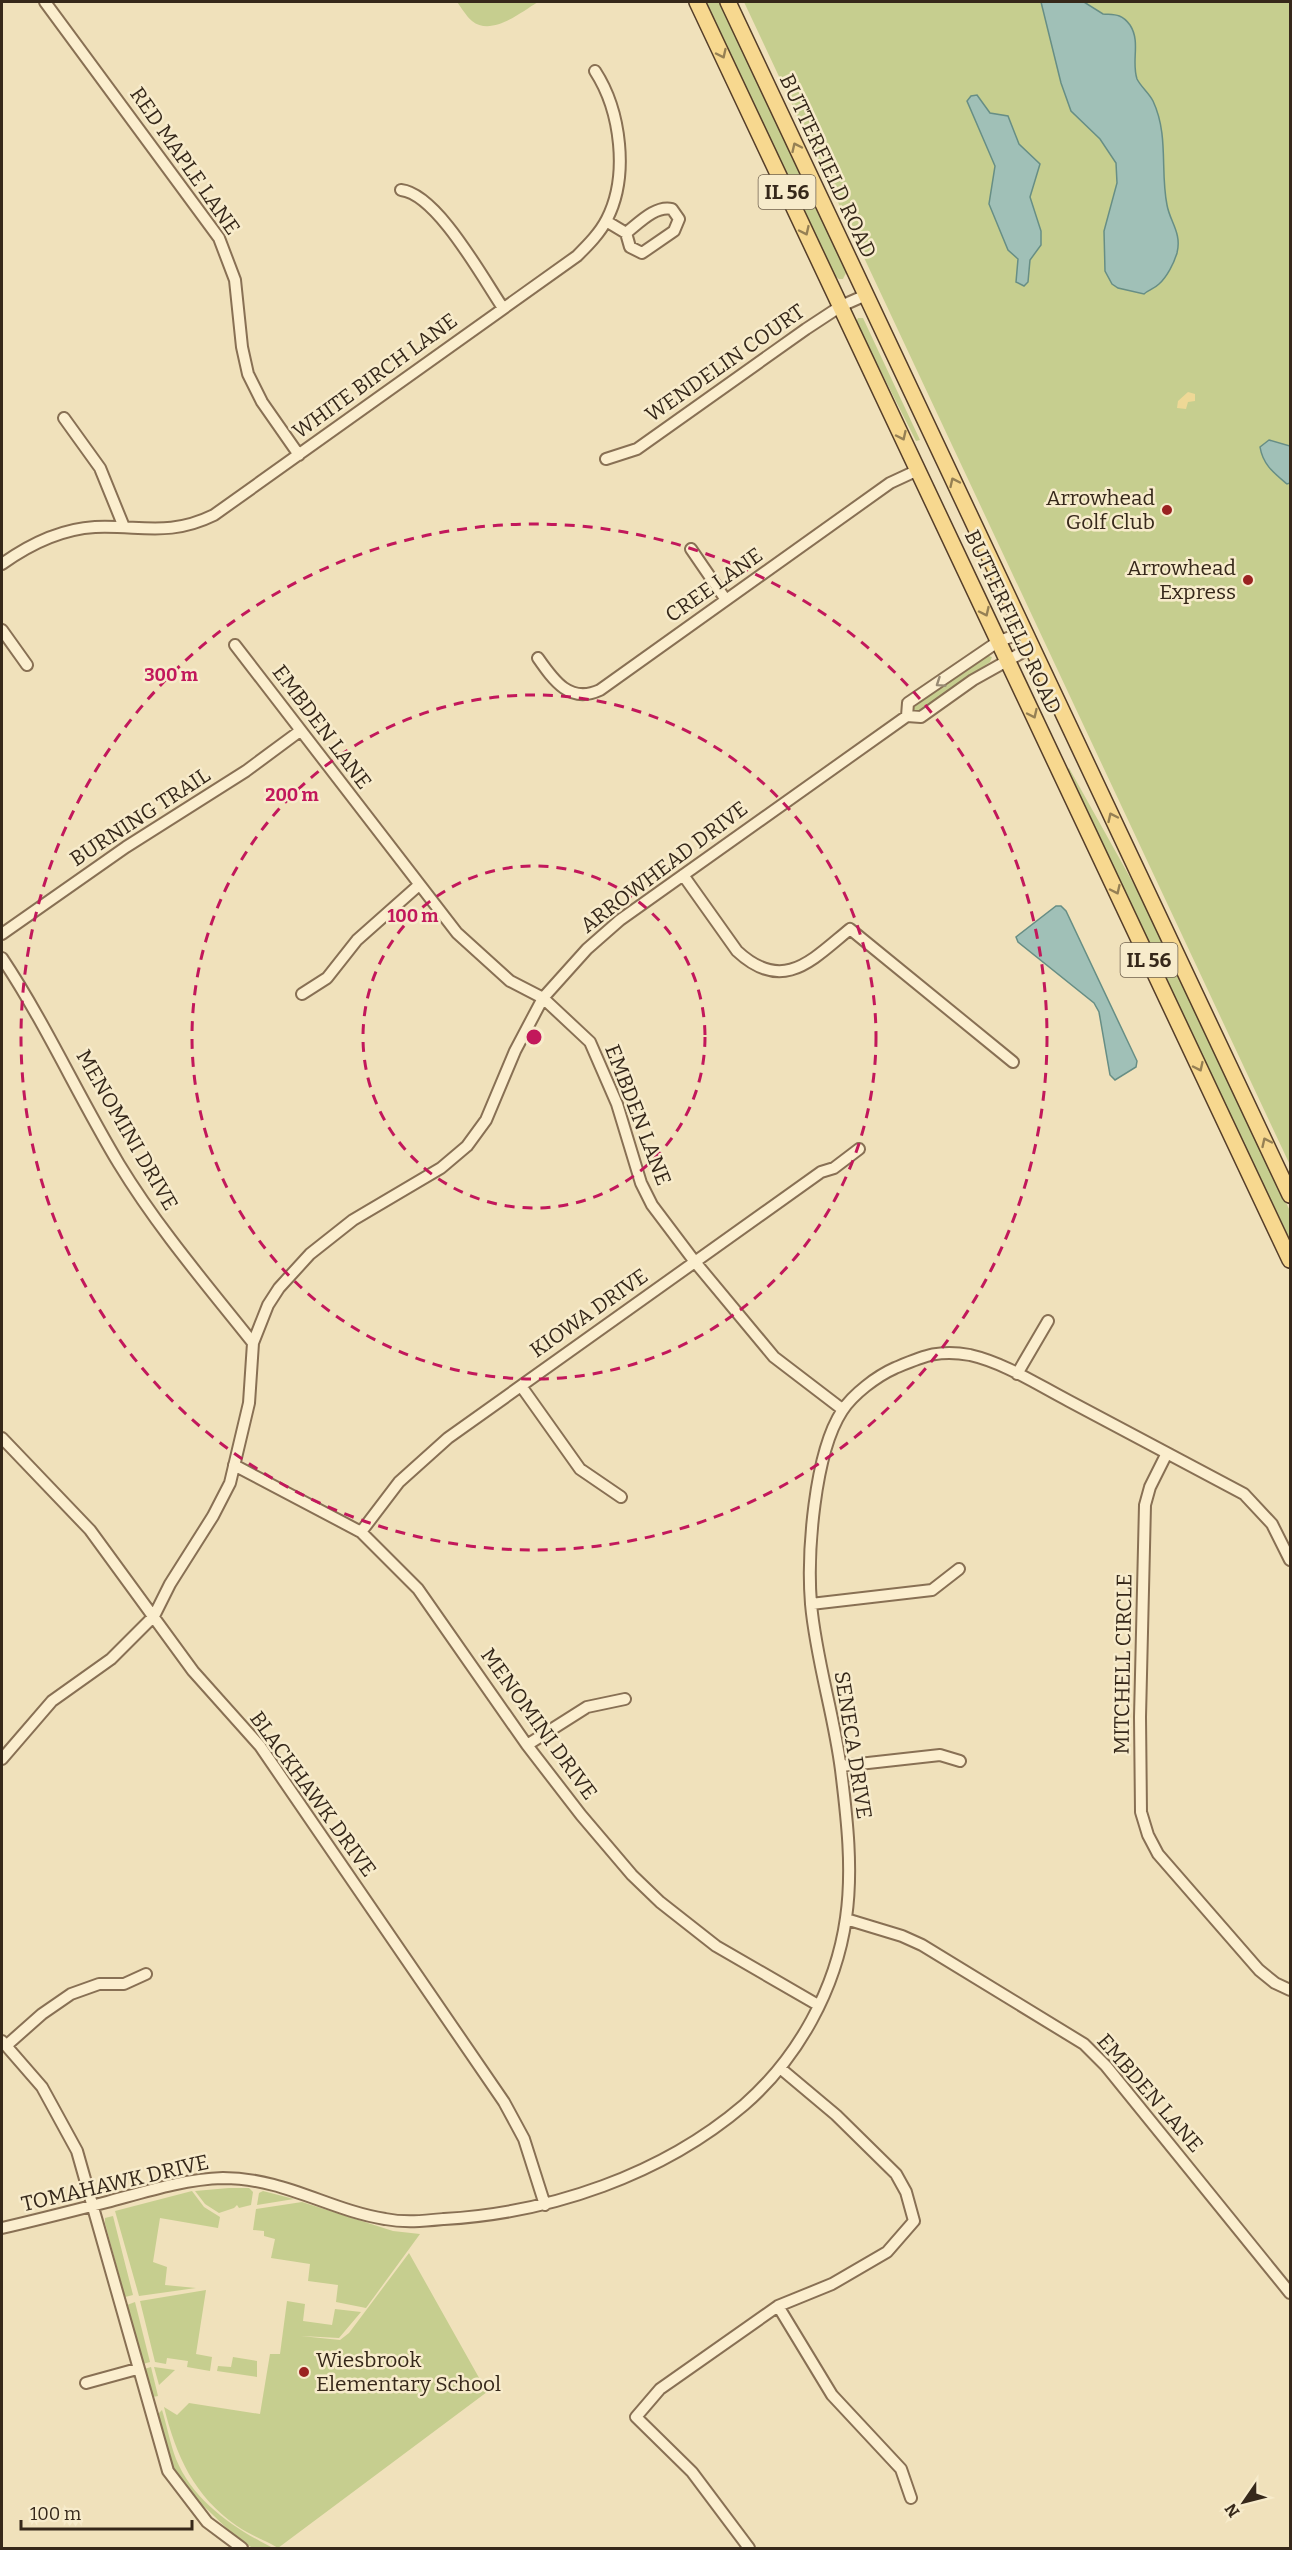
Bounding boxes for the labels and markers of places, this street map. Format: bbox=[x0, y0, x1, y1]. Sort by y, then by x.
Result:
place label: Arrowhead Golf Club bbox=[1046, 485, 1155, 535]
marker: Arrowhead Golf Club bbox=[1160, 503, 1174, 517]
place label: Arrowhead Express bbox=[1127, 555, 1236, 605]
marker: Arrowhead Express bbox=[1241, 573, 1255, 587]
centre of rings bbox=[524, 1027, 544, 1047]
place label: Wiesbrook Elementary School bbox=[316, 2347, 501, 2397]
marker: Wiesbrook Elementary School bbox=[297, 2365, 311, 2379]

